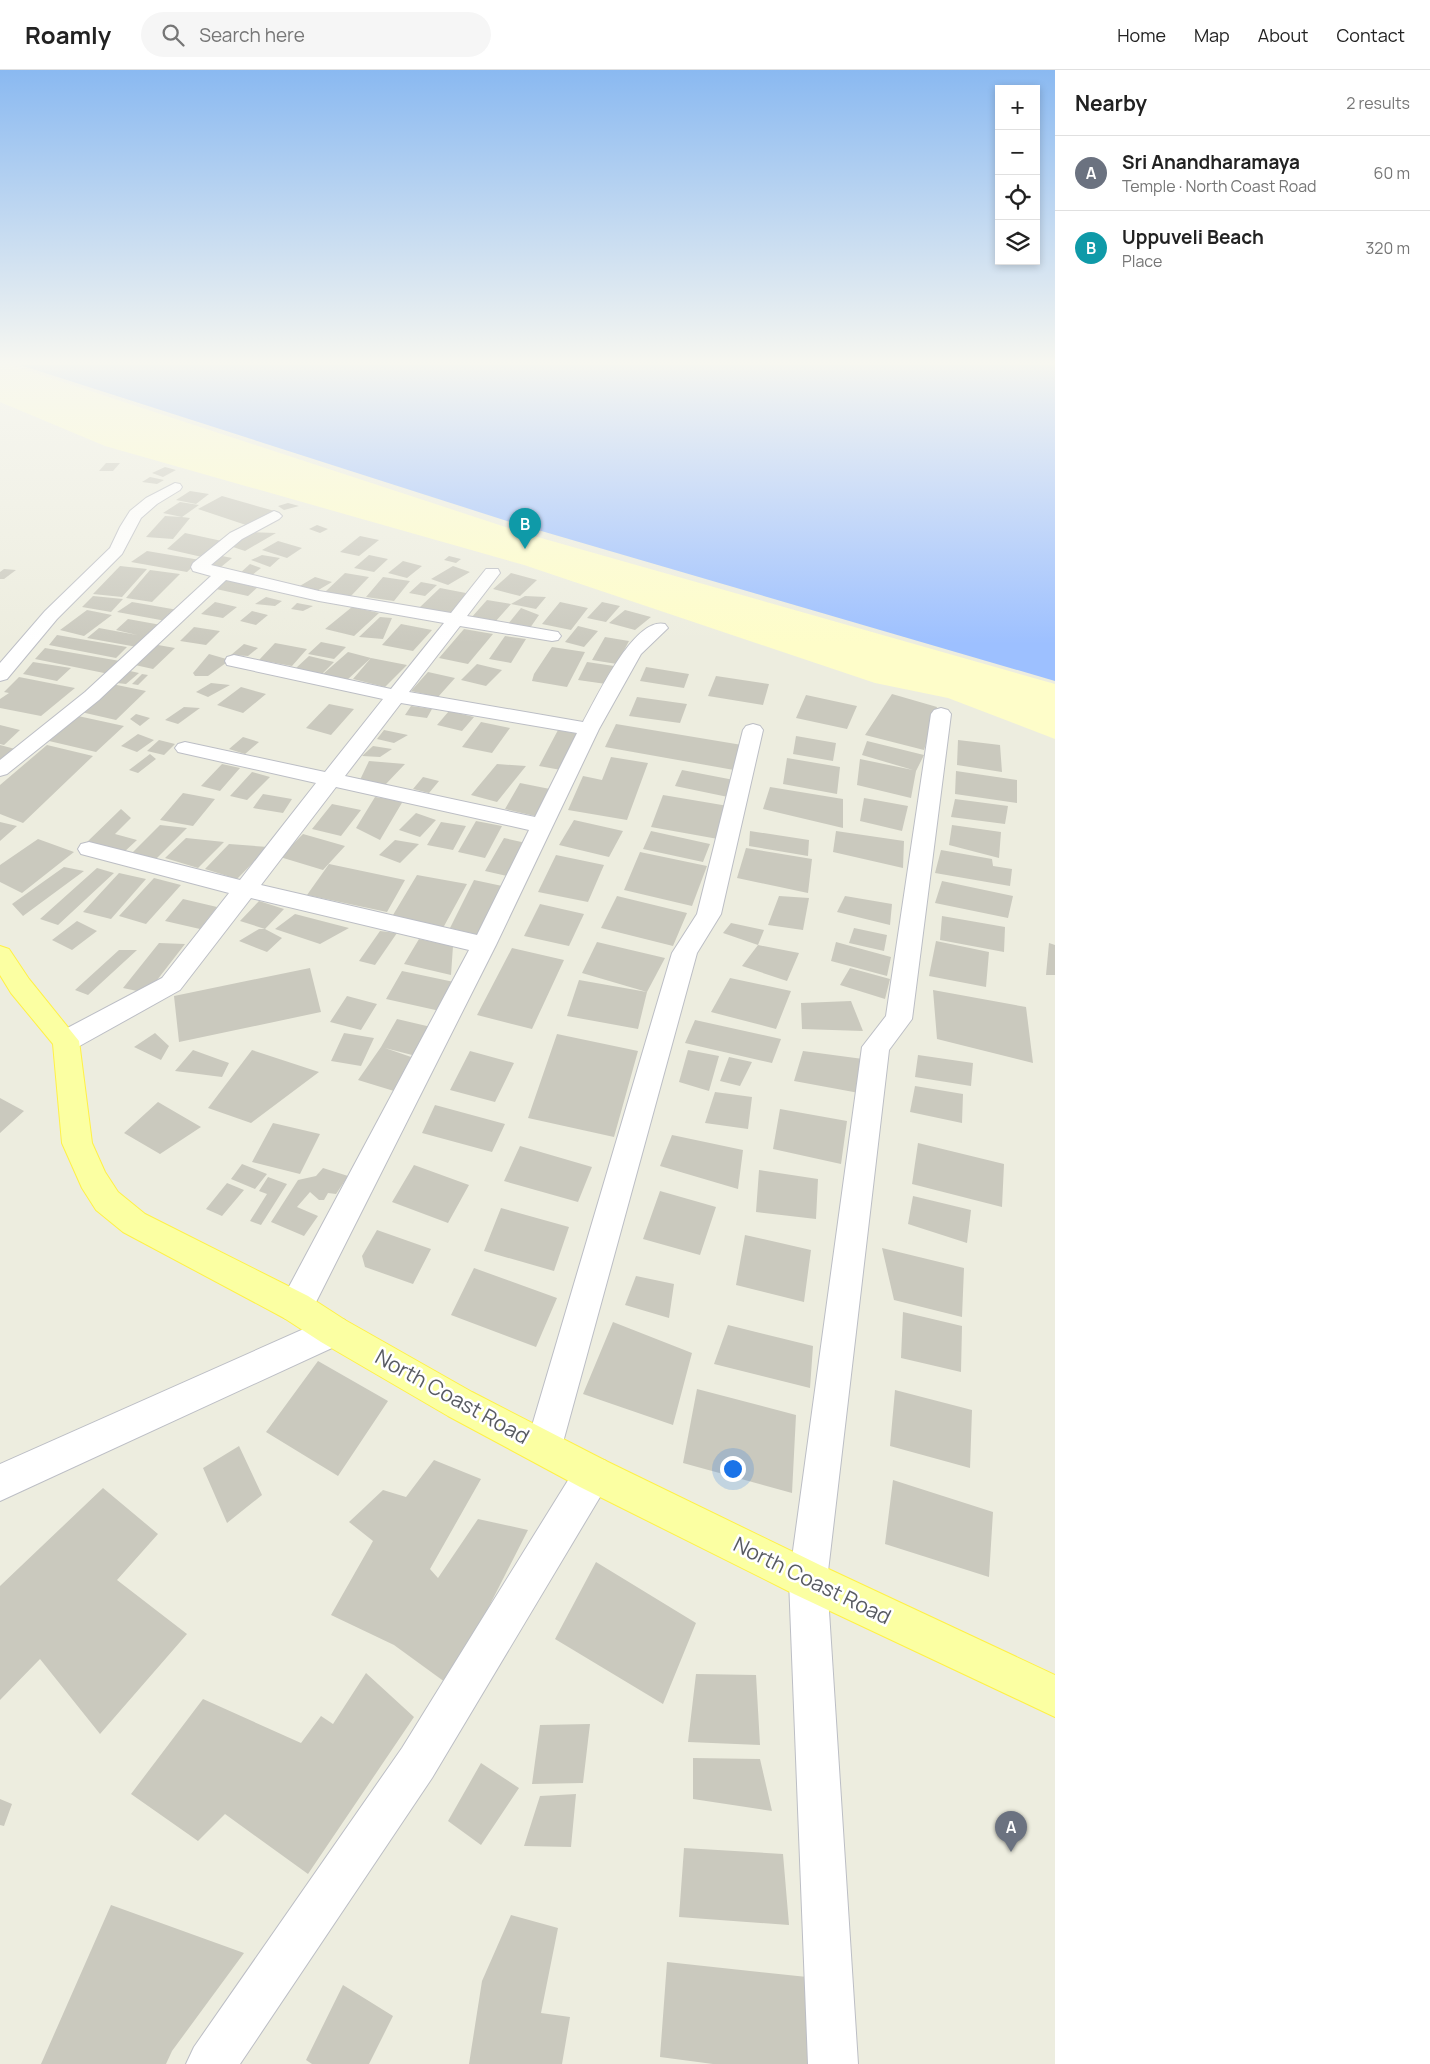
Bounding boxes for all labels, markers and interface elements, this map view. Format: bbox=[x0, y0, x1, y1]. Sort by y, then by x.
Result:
search box bbox=[141, 12, 491, 57]
text: Roamly bbox=[25, 18, 111, 51]
icon: search bbox=[159, 21, 187, 49]
text: Search here bbox=[199, 22, 305, 48]
text: Home bbox=[1117, 23, 1166, 47]
text: Map bbox=[1194, 23, 1230, 47]
text: About bbox=[1258, 23, 1308, 47]
text: Contact bbox=[1336, 23, 1405, 47]
map controls bbox=[995, 85, 1040, 265]
button: + bbox=[995, 85, 1040, 130]
text: Nearby bbox=[1075, 89, 1147, 117]
text: 2 results bbox=[1346, 92, 1410, 114]
button: − bbox=[995, 130, 1040, 175]
text: Sri Anandharamaya bbox=[1122, 149, 1300, 175]
text: A bbox=[1086, 162, 1096, 184]
text: 60 m bbox=[1374, 162, 1410, 184]
button: locate bbox=[995, 175, 1040, 220]
text: Temple · North Coast Road bbox=[1122, 175, 1317, 197]
button: layers bbox=[995, 220, 1040, 265]
text: Uppuveli Beach bbox=[1122, 224, 1264, 250]
text: B bbox=[1086, 237, 1096, 259]
text: 320 m bbox=[1366, 237, 1410, 259]
text: Place bbox=[1122, 250, 1162, 272]
pin: B bbox=[509, 508, 541, 549]
street label: North Coast Road bbox=[370, 1342, 534, 1450]
your location bbox=[720, 1456, 746, 1482]
street label: North Coast Road bbox=[729, 1530, 896, 1630]
pin: A bbox=[995, 1811, 1027, 1852]

